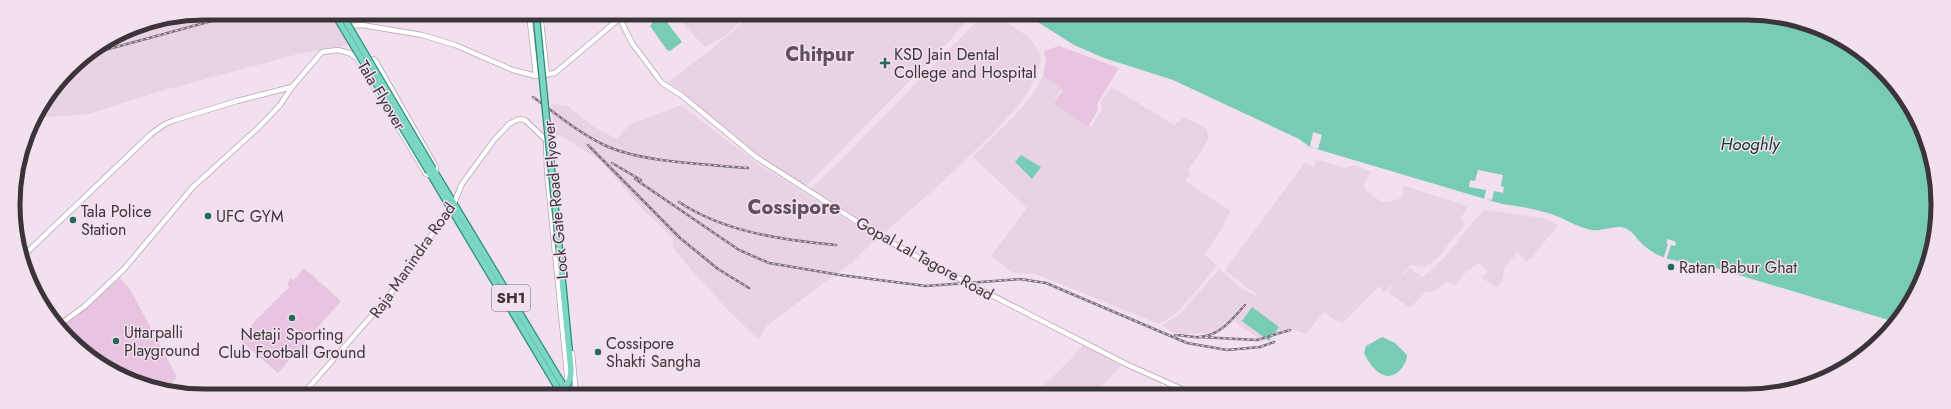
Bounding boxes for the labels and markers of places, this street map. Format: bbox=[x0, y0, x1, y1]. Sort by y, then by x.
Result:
place label: KSD Jain Dental College and Hospital bbox=[894, 43, 1037, 84]
marker: KSD Jain Dental College and Hospital bbox=[879, 57, 891, 69]
place label: Tala Police Station bbox=[81, 200, 151, 241]
place label: UFC GYM bbox=[216, 205, 284, 228]
marker: UFC GYM bbox=[203, 211, 213, 221]
marker: Tala Police Station bbox=[68, 215, 78, 225]
place label: Ratan Babur Ghat bbox=[1679, 256, 1797, 279]
marker: Ratan Babur Ghat bbox=[1666, 262, 1676, 272]
marker: Netaji Sporting Club Football Ground bbox=[287, 313, 297, 323]
place label: Uttarpalli Playground bbox=[124, 321, 200, 362]
place label: Netaji Sporting Club Football Ground bbox=[218, 323, 366, 364]
place label: Cossipore Shakti Sangha bbox=[606, 332, 701, 373]
marker: Uttarpalli Playground bbox=[111, 336, 121, 346]
marker: Cossipore Shakti Sangha bbox=[593, 347, 603, 357]

